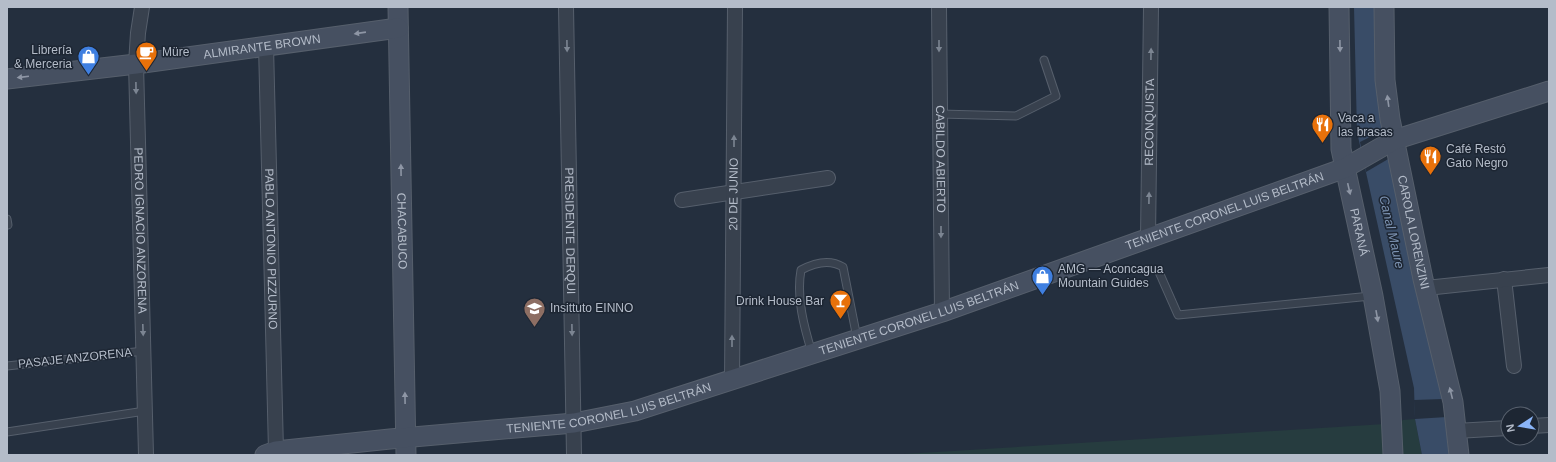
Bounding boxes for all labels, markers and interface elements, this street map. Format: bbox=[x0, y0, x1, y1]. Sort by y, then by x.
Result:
one-way arrow bbox=[354, 30, 366, 36]
street label: ALMIRANTE BROWN bbox=[202, 32, 321, 62]
cafe icon: Müre bbox=[134, 39, 160, 72]
one-way arrow bbox=[563, 40, 570, 52]
one-way arrow bbox=[936, 40, 942, 53]
one-way arrow bbox=[1336, 40, 1343, 52]
place label: Librería & Merceria bbox=[14, 43, 72, 71]
shop icon: Librería & Merceria bbox=[75, 44, 101, 77]
place label: Müre bbox=[162, 45, 190, 59]
one-way arrow bbox=[1148, 47, 1154, 60]
one-way arrow bbox=[17, 74, 29, 80]
street label: RECONQUISTA bbox=[1142, 78, 1157, 166]
one-way arrow bbox=[133, 82, 139, 95]
one-way arrow bbox=[1385, 95, 1391, 107]
street label: CABILDO ABIERTO bbox=[933, 105, 948, 213]
place label: Vaca a las brasas bbox=[1338, 111, 1393, 139]
restaurant icon: Vaca a las brasas bbox=[1310, 112, 1336, 145]
one-way arrow bbox=[731, 134, 737, 147]
place label: Café Restó Gato Negro bbox=[1446, 142, 1508, 170]
restaurant icon: Café Restó Gato Negro bbox=[1418, 143, 1444, 176]
street label: PEDRO IGNACIO ANZORENA bbox=[131, 147, 149, 314]
street label: 20 DE JUNIO bbox=[726, 158, 741, 230]
one-way arrow bbox=[398, 163, 404, 176]
street label: PRESIDENTE DERQUI bbox=[562, 167, 578, 295]
street label: PABLO ANTONIO PIZZURNO bbox=[262, 168, 280, 330]
street label: TENIENTE CORONEL LUIS BELTRÁN bbox=[1124, 169, 1326, 253]
street label: CAROLA LORENZINI bbox=[1395, 174, 1432, 291]
one-way arrow bbox=[1347, 183, 1353, 195]
one-way arrow bbox=[1146, 191, 1152, 204]
street label: CHACABUCO bbox=[394, 192, 410, 269]
water label: Canal Maure bbox=[1376, 194, 1408, 270]
street label: PARANÁ bbox=[1347, 207, 1372, 257]
one-way arrow bbox=[938, 226, 944, 239]
place label: AMG — Aconcagua Mountain Guides bbox=[1058, 262, 1164, 290]
shop icon: AMG — Aconcagua Mountain Guides bbox=[1029, 263, 1055, 296]
street label: TENIENTE CORONEL LUIS BELTRÁN bbox=[817, 278, 1021, 358]
bar icon: Drink House Bar bbox=[827, 288, 853, 321]
place label: Drink House Bar bbox=[736, 294, 824, 308]
school or university icon: Insittuto EINNO bbox=[521, 295, 547, 328]
place label: Insittuto EINNO bbox=[550, 301, 633, 315]
one-way arrow bbox=[1374, 310, 1380, 322]
one-way arrow bbox=[140, 324, 146, 337]
one-way arrow bbox=[569, 324, 575, 337]
one-way arrow bbox=[729, 334, 735, 347]
street label: PASAJE ANZORENA bbox=[17, 345, 133, 371]
street label: TENIENTE CORONEL LUIS BELTRÁN bbox=[506, 380, 713, 436]
one-way arrow bbox=[1448, 386, 1454, 399]
one-way arrow bbox=[402, 391, 408, 404]
north arrow bbox=[1500, 406, 1540, 446]
text: N bbox=[1504, 423, 1517, 433]

